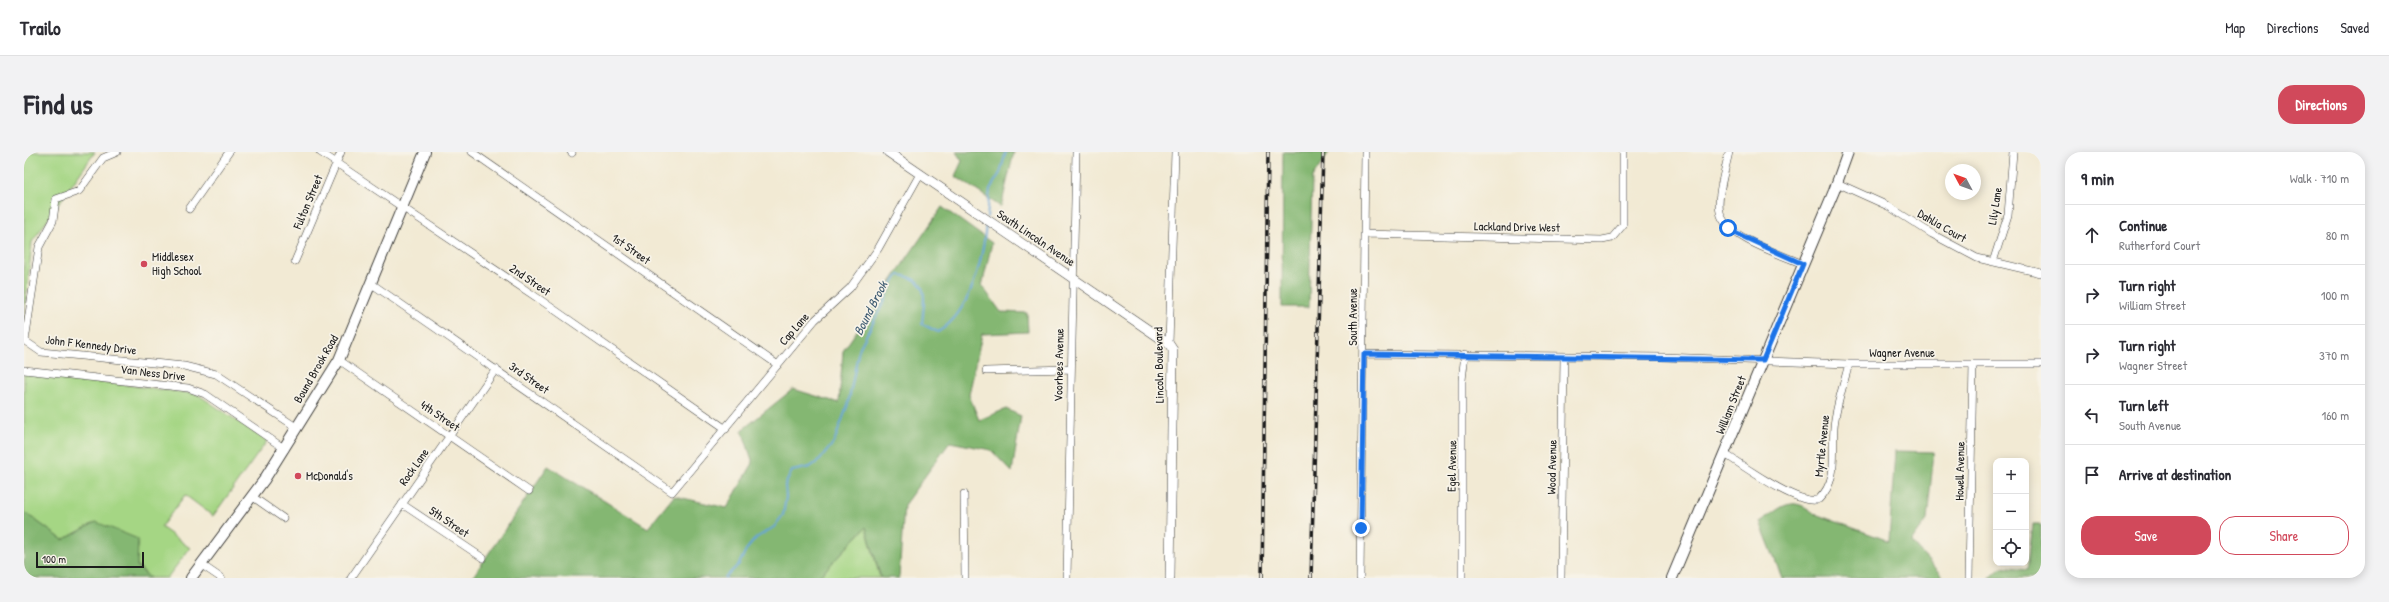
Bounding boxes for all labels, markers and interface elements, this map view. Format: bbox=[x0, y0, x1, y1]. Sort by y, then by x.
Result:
text: Trailo bbox=[20, 15, 61, 41]
text: Map bbox=[2225, 18, 2245, 37]
text: Directions bbox=[2267, 18, 2318, 37]
text: Saved bbox=[2340, 18, 2369, 37]
text: Find us bbox=[24, 85, 93, 123]
button: Directions bbox=[2278, 85, 2365, 124]
north arrow bbox=[1945, 164, 1981, 200]
text: 9 min bbox=[2081, 167, 2114, 190]
text: Walk · 710 m bbox=[2290, 169, 2349, 187]
street label: Fulton Street bbox=[288, 171, 327, 233]
street label: Lily Lane bbox=[1983, 186, 2006, 226]
street label: South Lincoln Avenue bbox=[994, 205, 1079, 270]
street label: Dahlia Court bbox=[1915, 205, 1971, 247]
text: Continue bbox=[2119, 215, 2167, 236]
street label: Lackland Drive West bbox=[1474, 217, 1561, 236]
route start bbox=[1719, 219, 1737, 237]
icon: ahead bbox=[2081, 224, 2103, 246]
text: 80 m bbox=[2326, 226, 2349, 244]
street label: 1st Street bbox=[608, 229, 655, 269]
text: Rutherford Court bbox=[2119, 236, 2200, 254]
place label: Middlesex High School bbox=[152, 248, 202, 279]
marker: Middlesex High School bbox=[139, 259, 149, 269]
street label: 2nd Street bbox=[506, 260, 555, 300]
text: Turn right bbox=[2119, 275, 2175, 296]
water label: Bound Brook bbox=[849, 276, 892, 338]
icon: right bbox=[2081, 284, 2103, 306]
text: 100 m bbox=[2321, 286, 2349, 304]
street label: South Avenue bbox=[1344, 288, 1361, 346]
text: William Street bbox=[2119, 296, 2186, 314]
street label: Cap Lane bbox=[775, 308, 813, 349]
street label: Lincoln Boulevard bbox=[1149, 327, 1168, 403]
street label: Voorhees Avenue bbox=[1049, 328, 1068, 402]
street label: John F Kennedy Drive bbox=[45, 330, 138, 359]
street label: Bound Brook Road bbox=[289, 331, 342, 406]
text: Turn right bbox=[2119, 335, 2175, 356]
street label: Wagner Avenue bbox=[1869, 344, 1935, 361]
icon: right bbox=[2081, 344, 2103, 366]
text: 370 m bbox=[2319, 346, 2349, 364]
text: Wagner Street bbox=[2119, 356, 2187, 374]
street label: 3rd Street bbox=[506, 358, 553, 398]
street label: Van Ness Drive bbox=[120, 360, 187, 385]
street label: William Street bbox=[1711, 372, 1750, 437]
text: Turn left bbox=[2119, 395, 2169, 416]
street label: 4th Street bbox=[417, 396, 464, 436]
icon: left bbox=[2081, 404, 2103, 426]
text: 160 m bbox=[2321, 406, 2349, 424]
street label: Myrtle Avenue bbox=[1810, 414, 1833, 478]
text: South Avenue bbox=[2119, 416, 2181, 434]
street label: Wood Avenue bbox=[1543, 439, 1560, 495]
street label: Egel Avenue bbox=[1443, 440, 1460, 492]
street label: Howell Avenue bbox=[1950, 441, 1969, 501]
street label: Rock Lane bbox=[395, 444, 433, 489]
map controls bbox=[1993, 458, 2029, 566]
button: + bbox=[1993, 458, 2029, 494]
icon: arrive bbox=[2081, 464, 2103, 486]
text: Arrive at destination bbox=[2119, 464, 2231, 485]
place label: McDonald's bbox=[306, 467, 353, 484]
marker: McDonald's bbox=[293, 471, 303, 481]
button: − bbox=[1993, 494, 2029, 530]
street label: 5th Street bbox=[426, 502, 473, 542]
button: Save bbox=[2081, 516, 2211, 555]
button: Share bbox=[2219, 516, 2349, 555]
route end bbox=[1352, 519, 1370, 537]
button: locate bbox=[1993, 530, 2029, 566]
scale bar bbox=[36, 550, 144, 569]
text: 100 m bbox=[42, 552, 66, 566]

